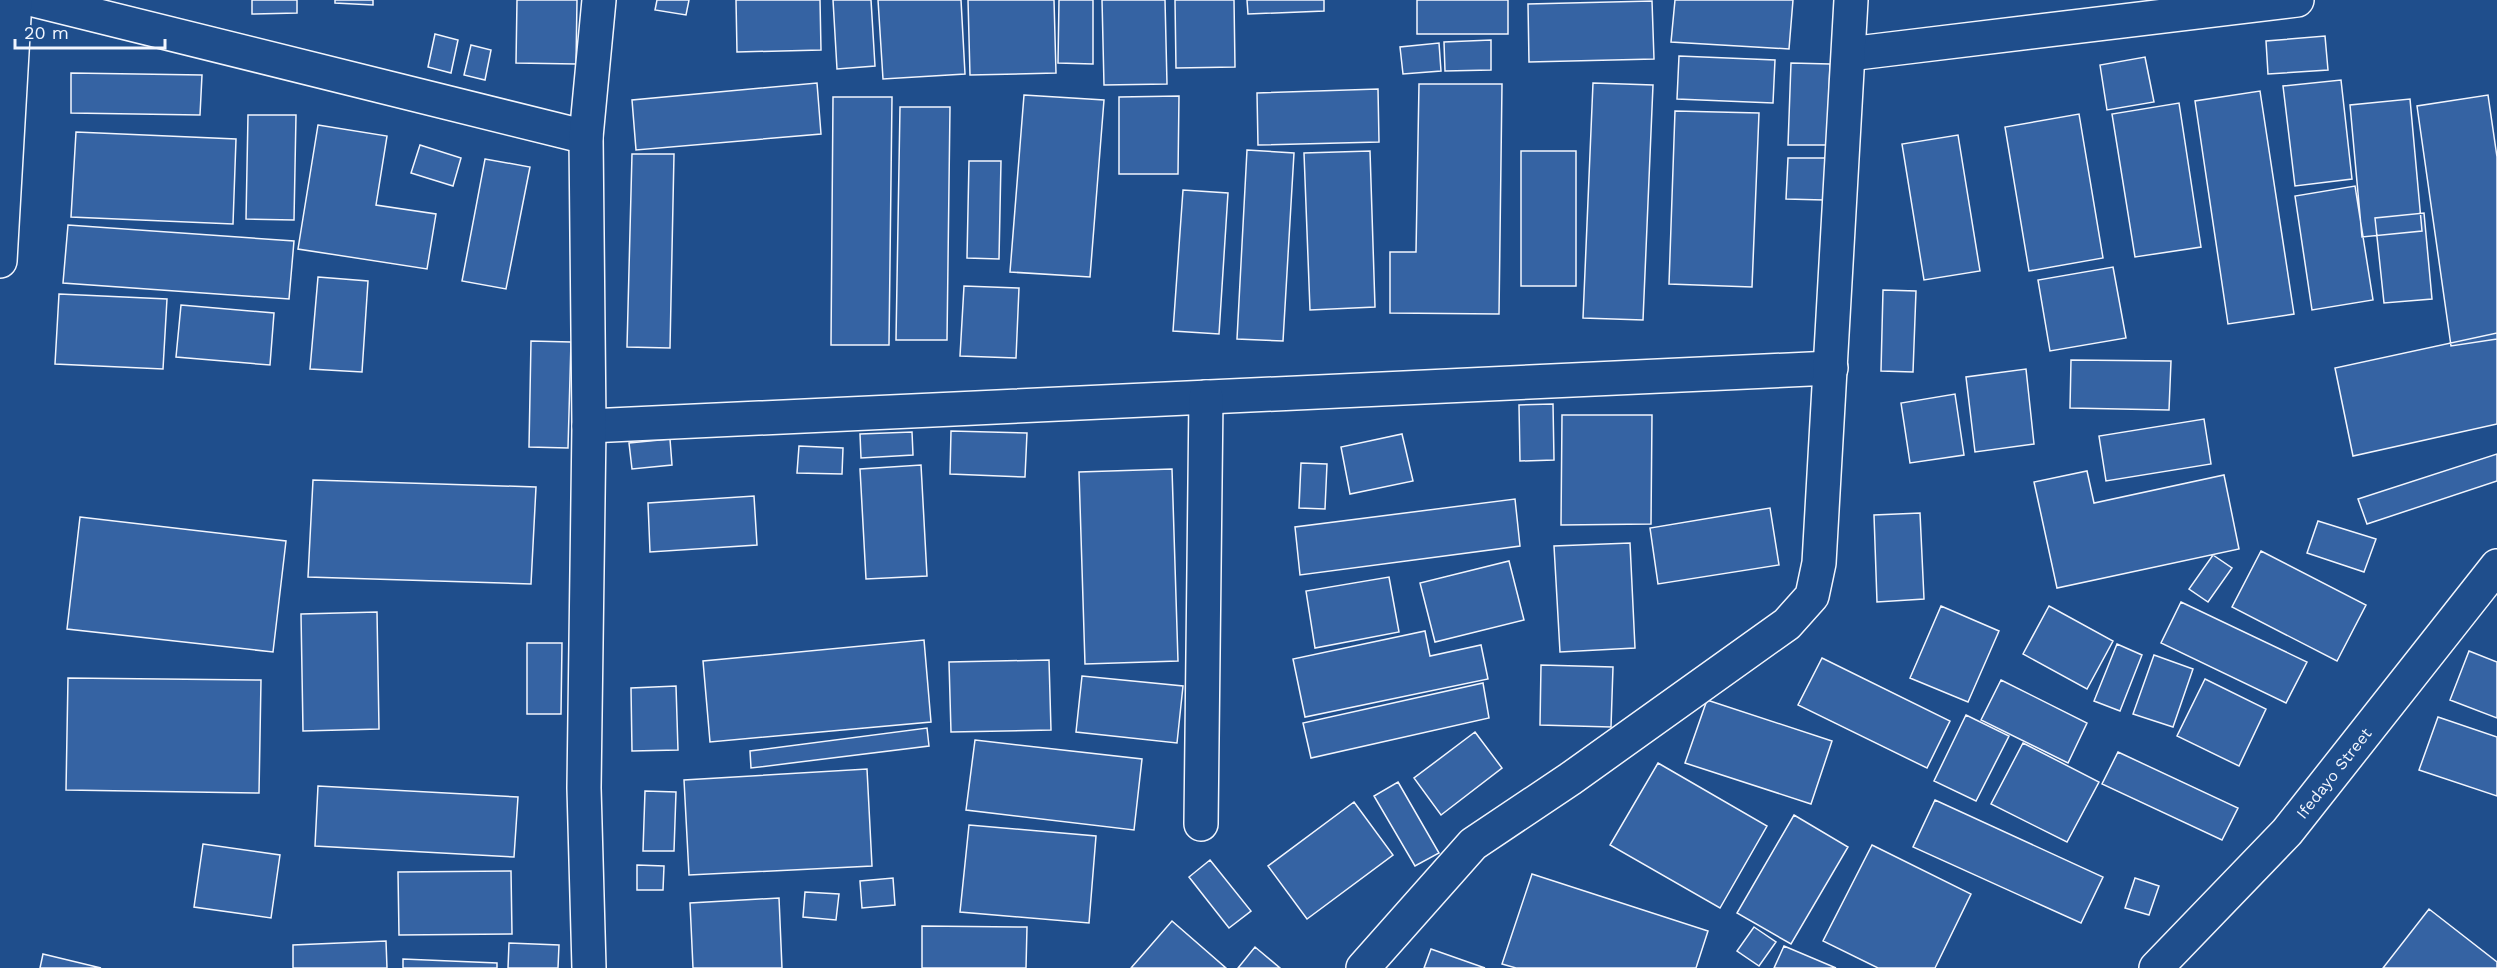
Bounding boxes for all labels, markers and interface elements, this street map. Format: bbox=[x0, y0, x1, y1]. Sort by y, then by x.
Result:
scale bar bbox=[15, 12, 165, 50]
text: 20 m bbox=[24, 22, 69, 43]
street label: Ifedayo Street bbox=[2292, 724, 2376, 822]

